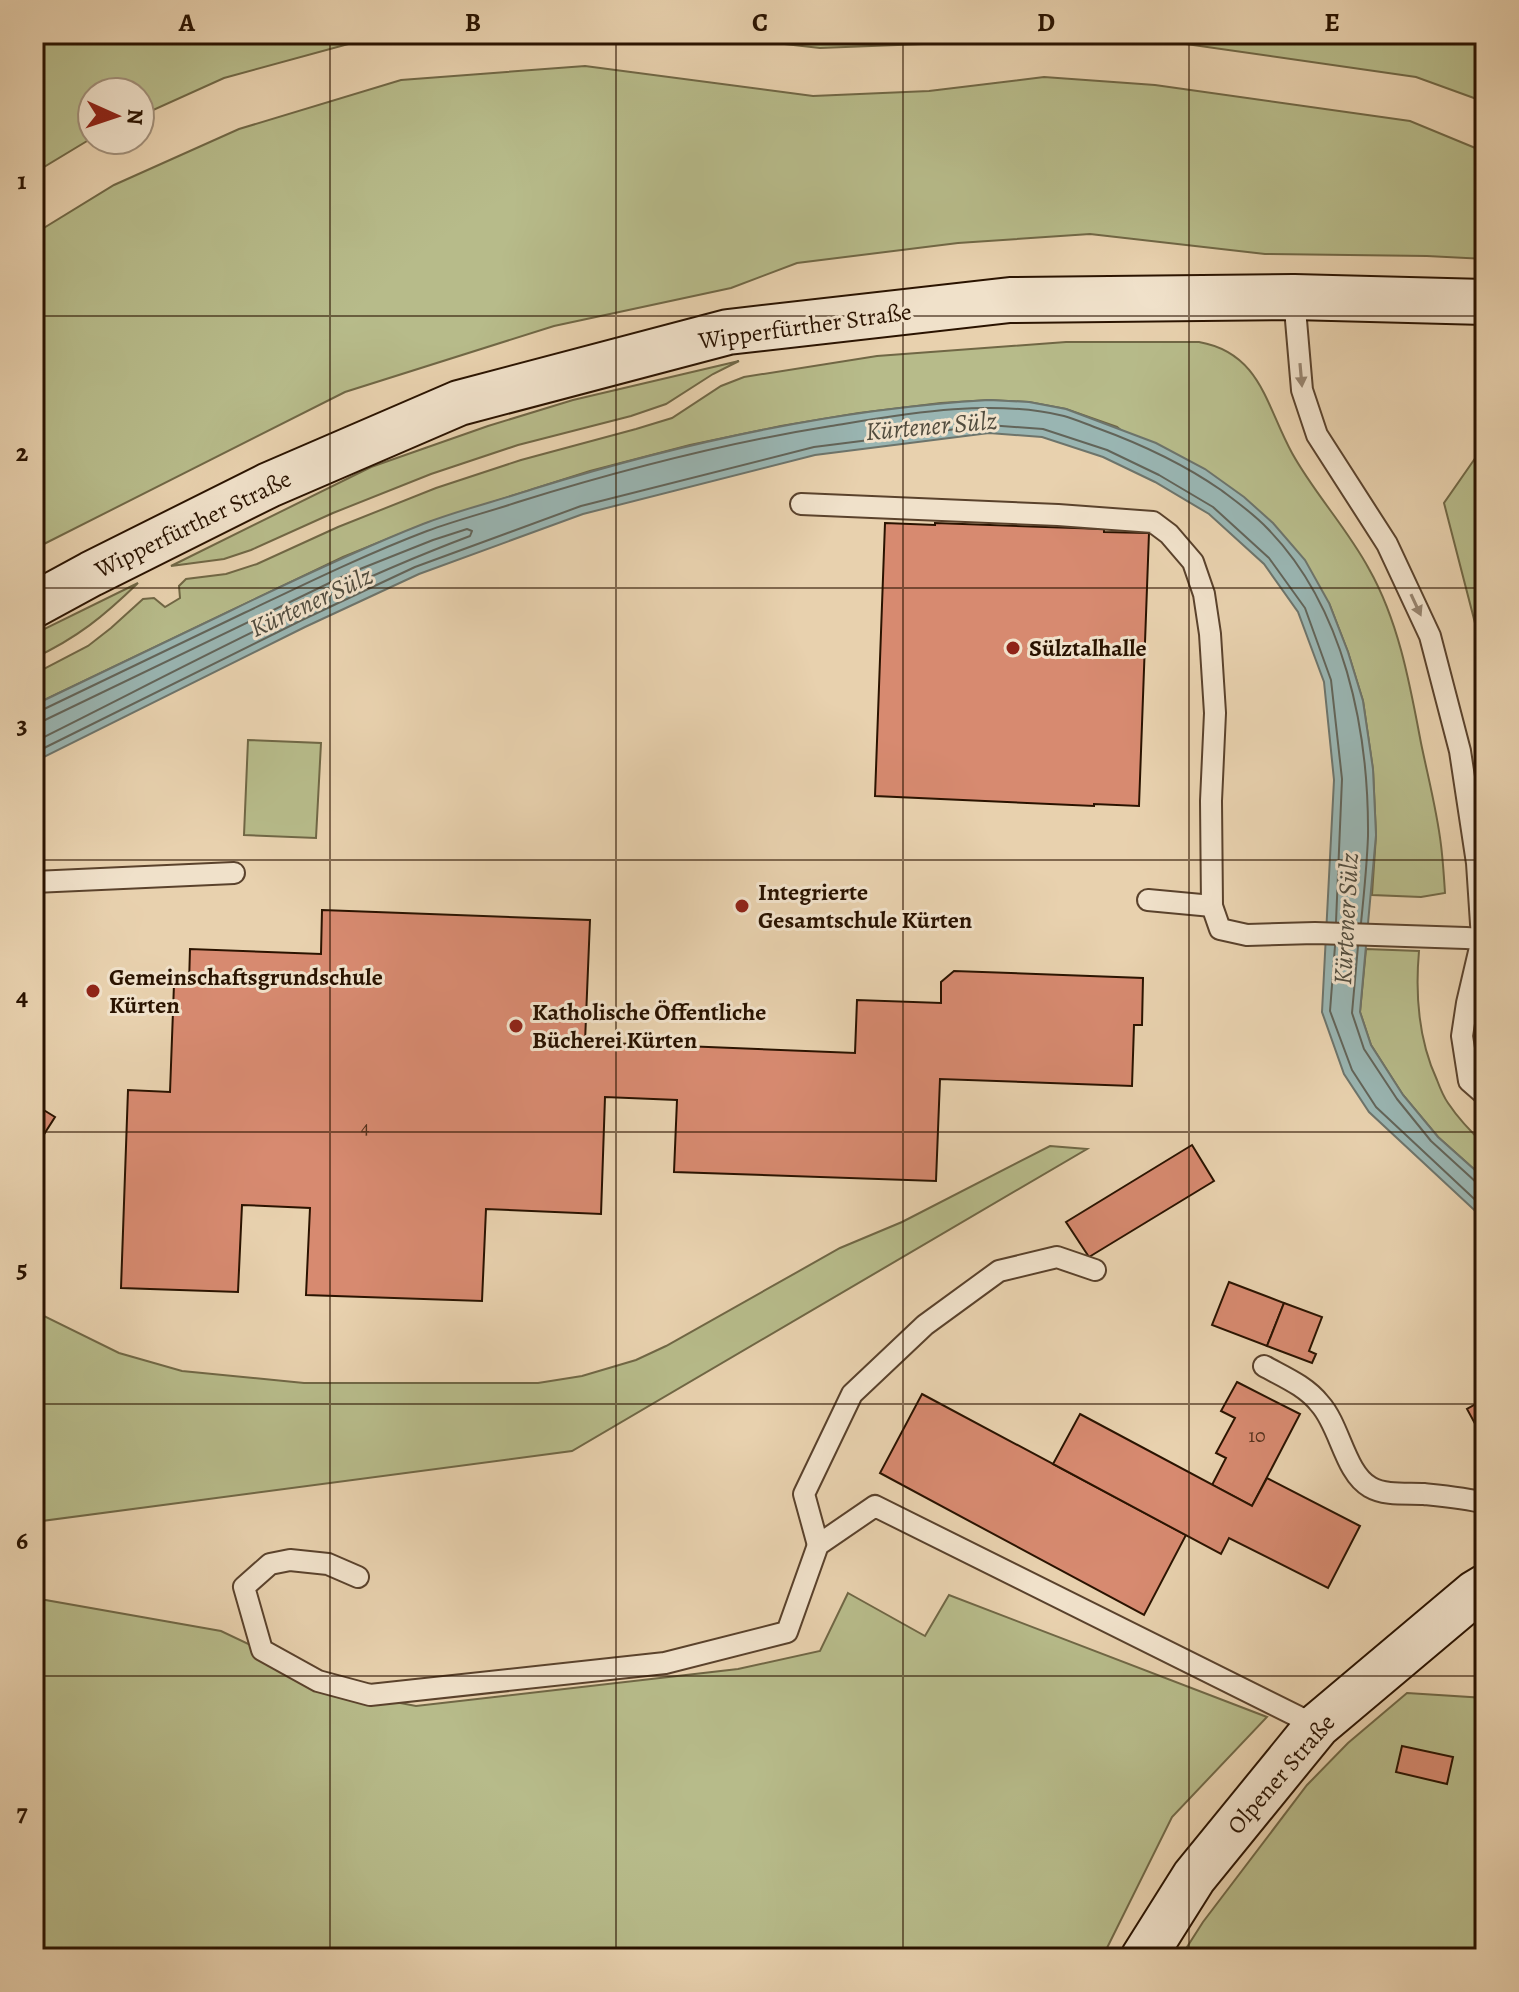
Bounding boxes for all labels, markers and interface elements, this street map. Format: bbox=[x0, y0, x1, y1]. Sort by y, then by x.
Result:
text: A bbox=[178, 5, 196, 40]
text: B bbox=[465, 5, 481, 40]
text: C bbox=[752, 5, 768, 40]
text: D bbox=[1037, 5, 1055, 40]
text: E bbox=[1324, 5, 1340, 40]
north arrow bbox=[76, 76, 156, 156]
text: N bbox=[120, 108, 150, 126]
text: 1 bbox=[17, 163, 27, 198]
street label: Wipperfürther Straße bbox=[695, 295, 914, 357]
one-way arrow bbox=[1295, 363, 1308, 388]
water label: Kürtener Sülz bbox=[864, 403, 999, 449]
text: 2 bbox=[16, 435, 29, 470]
street label: Wipperfürther Straße bbox=[89, 463, 297, 586]
water label: Kürtener Sülz bbox=[244, 558, 379, 646]
one-way arrow bbox=[1409, 594, 1423, 617]
place label: Sülztalhalle bbox=[1029, 632, 1147, 664]
marker: Sülztalhalle bbox=[1004, 639, 1022, 657]
text: 3 bbox=[16, 707, 28, 742]
water label: Kürtener Sülz bbox=[1325, 852, 1367, 986]
place label: Integrierte Gesamtschule Kürten bbox=[758, 876, 973, 936]
marker: Integrierte Gesamtschule Kürten bbox=[733, 897, 751, 915]
place label: Gemeinschaftsgrundschule Kürten bbox=[109, 961, 383, 1021]
text: 4 bbox=[16, 979, 28, 1014]
marker: Gemeinschaftsgrundschule Kürten bbox=[84, 982, 102, 1000]
place label: Katholische Öffentliche Bücherei Kürten bbox=[532, 996, 766, 1056]
marker: Katholische Öffentliche Bücherei Kürten bbox=[507, 1017, 525, 1035]
house number: 4 bbox=[360, 1114, 370, 1141]
text: 5 bbox=[16, 1251, 28, 1286]
house number: 10 bbox=[1248, 1422, 1266, 1449]
text: 6 bbox=[16, 1523, 28, 1558]
street label: Olpener Straße bbox=[1220, 1707, 1342, 1841]
text: 7 bbox=[16, 1795, 28, 1830]

